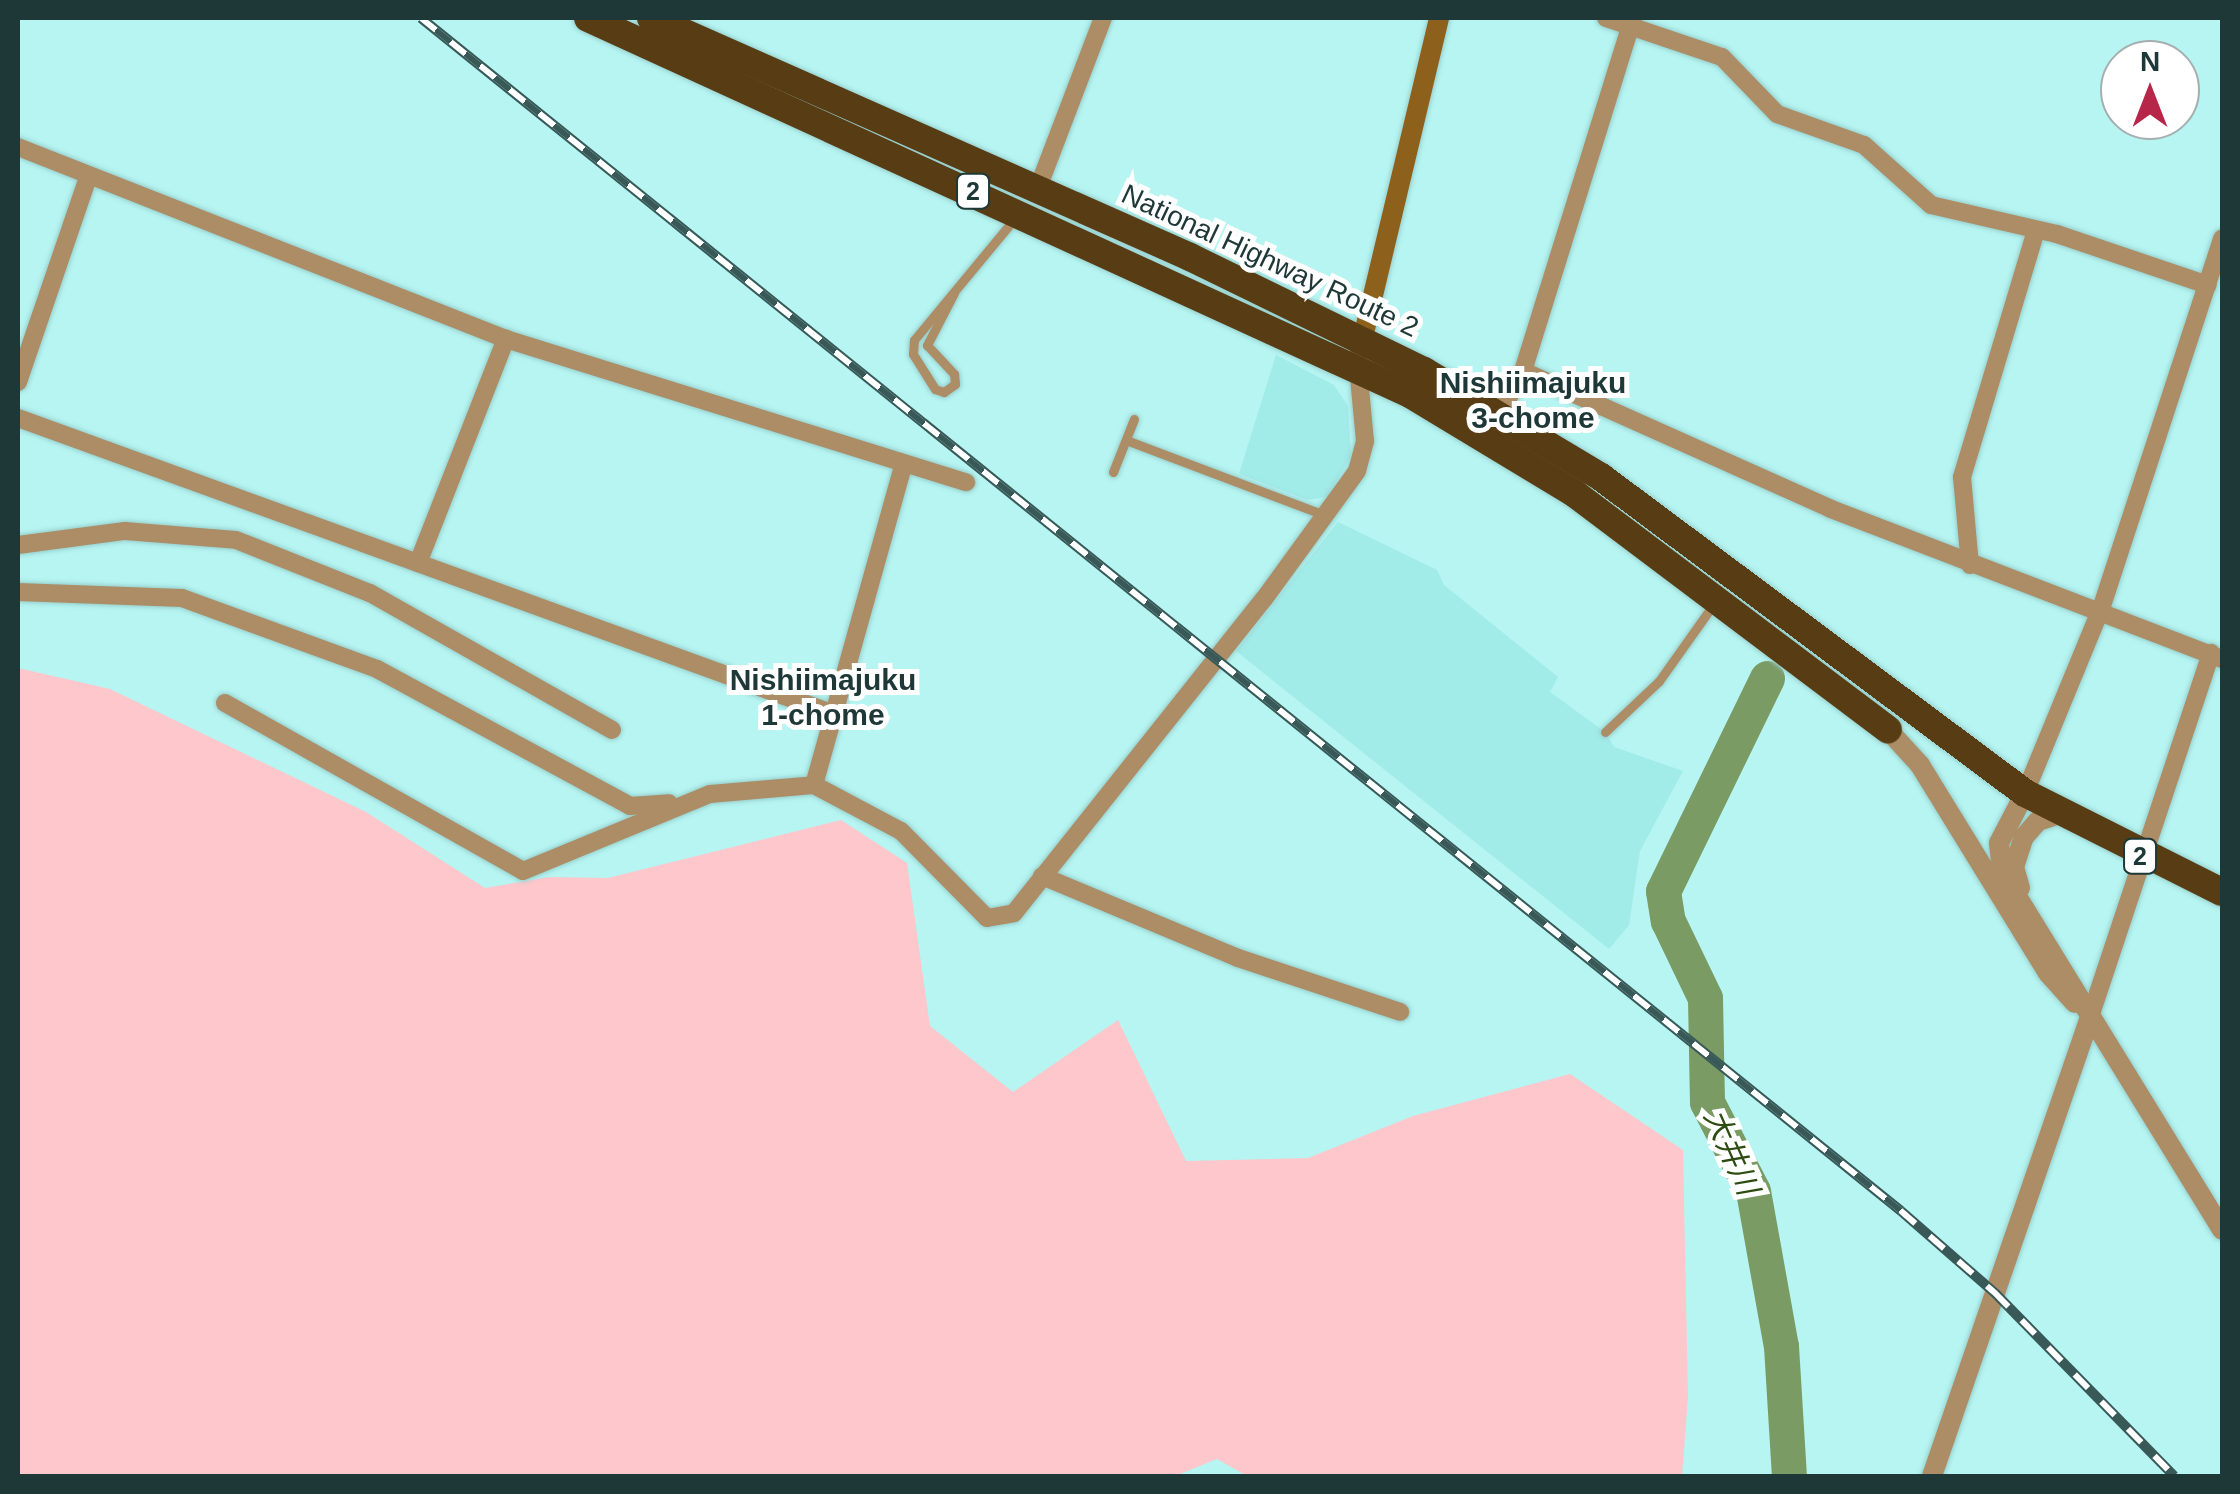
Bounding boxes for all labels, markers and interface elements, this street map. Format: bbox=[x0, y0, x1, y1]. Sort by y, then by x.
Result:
north arrow bbox=[2100, 40, 2200, 140]
text: N bbox=[2140, 46, 2160, 77]
road number: 2 bbox=[956, 171, 990, 211]
street label: National Highway Route 2 bbox=[1116, 177, 1424, 345]
district label: Nishiimajuku 3-chome bbox=[1440, 365, 1626, 436]
district label: Nishiimajuku 1-chome bbox=[730, 662, 916, 732]
road number: 2 bbox=[2122, 836, 2158, 876]
water label: 大井川 bbox=[1696, 1104, 1766, 1200]

